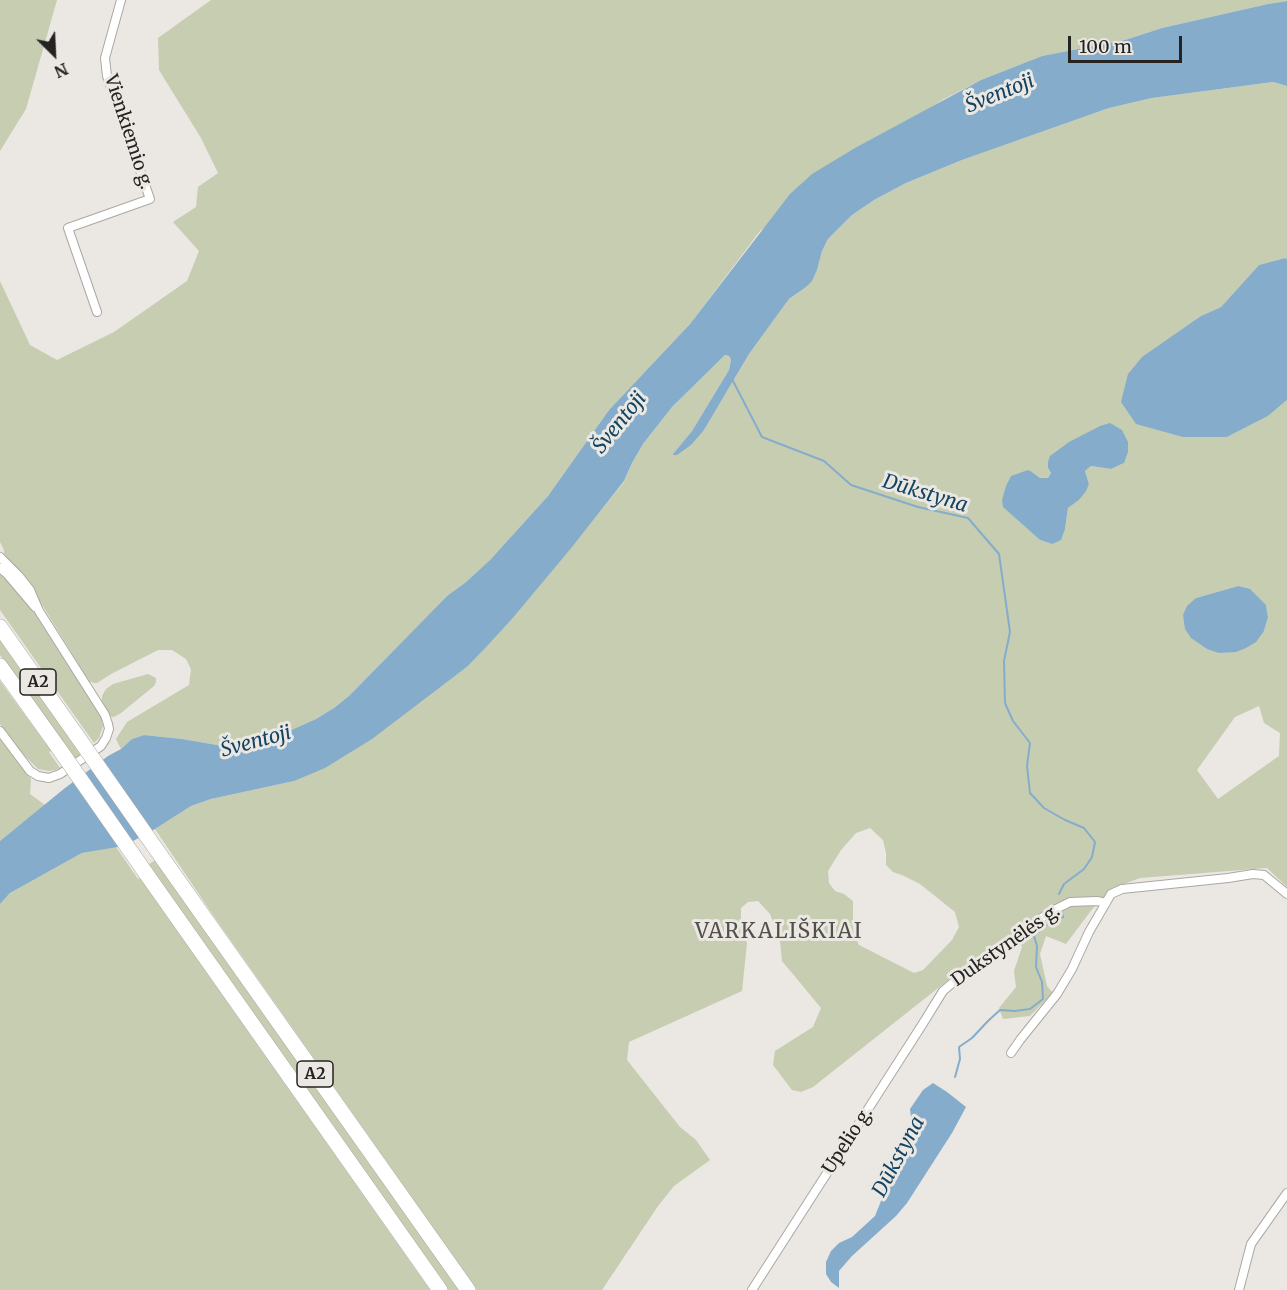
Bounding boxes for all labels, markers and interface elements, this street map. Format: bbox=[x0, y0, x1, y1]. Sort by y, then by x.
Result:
north arrow bbox=[24, 24, 84, 84]
scale bar bbox=[1071, 24, 1185, 62]
text: 100 m bbox=[1079, 35, 1132, 58]
text: N bbox=[51, 59, 71, 82]
water label: Šventoji bbox=[962, 69, 1038, 119]
street label: Vienkiemio g. bbox=[99, 72, 157, 192]
water label: Šventoji bbox=[588, 387, 652, 459]
water label: Dūkstyna bbox=[880, 470, 970, 518]
road number: A2 bbox=[20, 669, 56, 695]
water label: Šventoji bbox=[218, 721, 294, 763]
street label: Dukstynėlės g. bbox=[948, 901, 1064, 991]
district label: VARKALIŠKIAI bbox=[695, 919, 863, 945]
road number: A2 bbox=[297, 1061, 333, 1087]
street label: Upelio g. bbox=[818, 1104, 878, 1178]
water label: Dūkstyna bbox=[868, 1113, 930, 1201]

